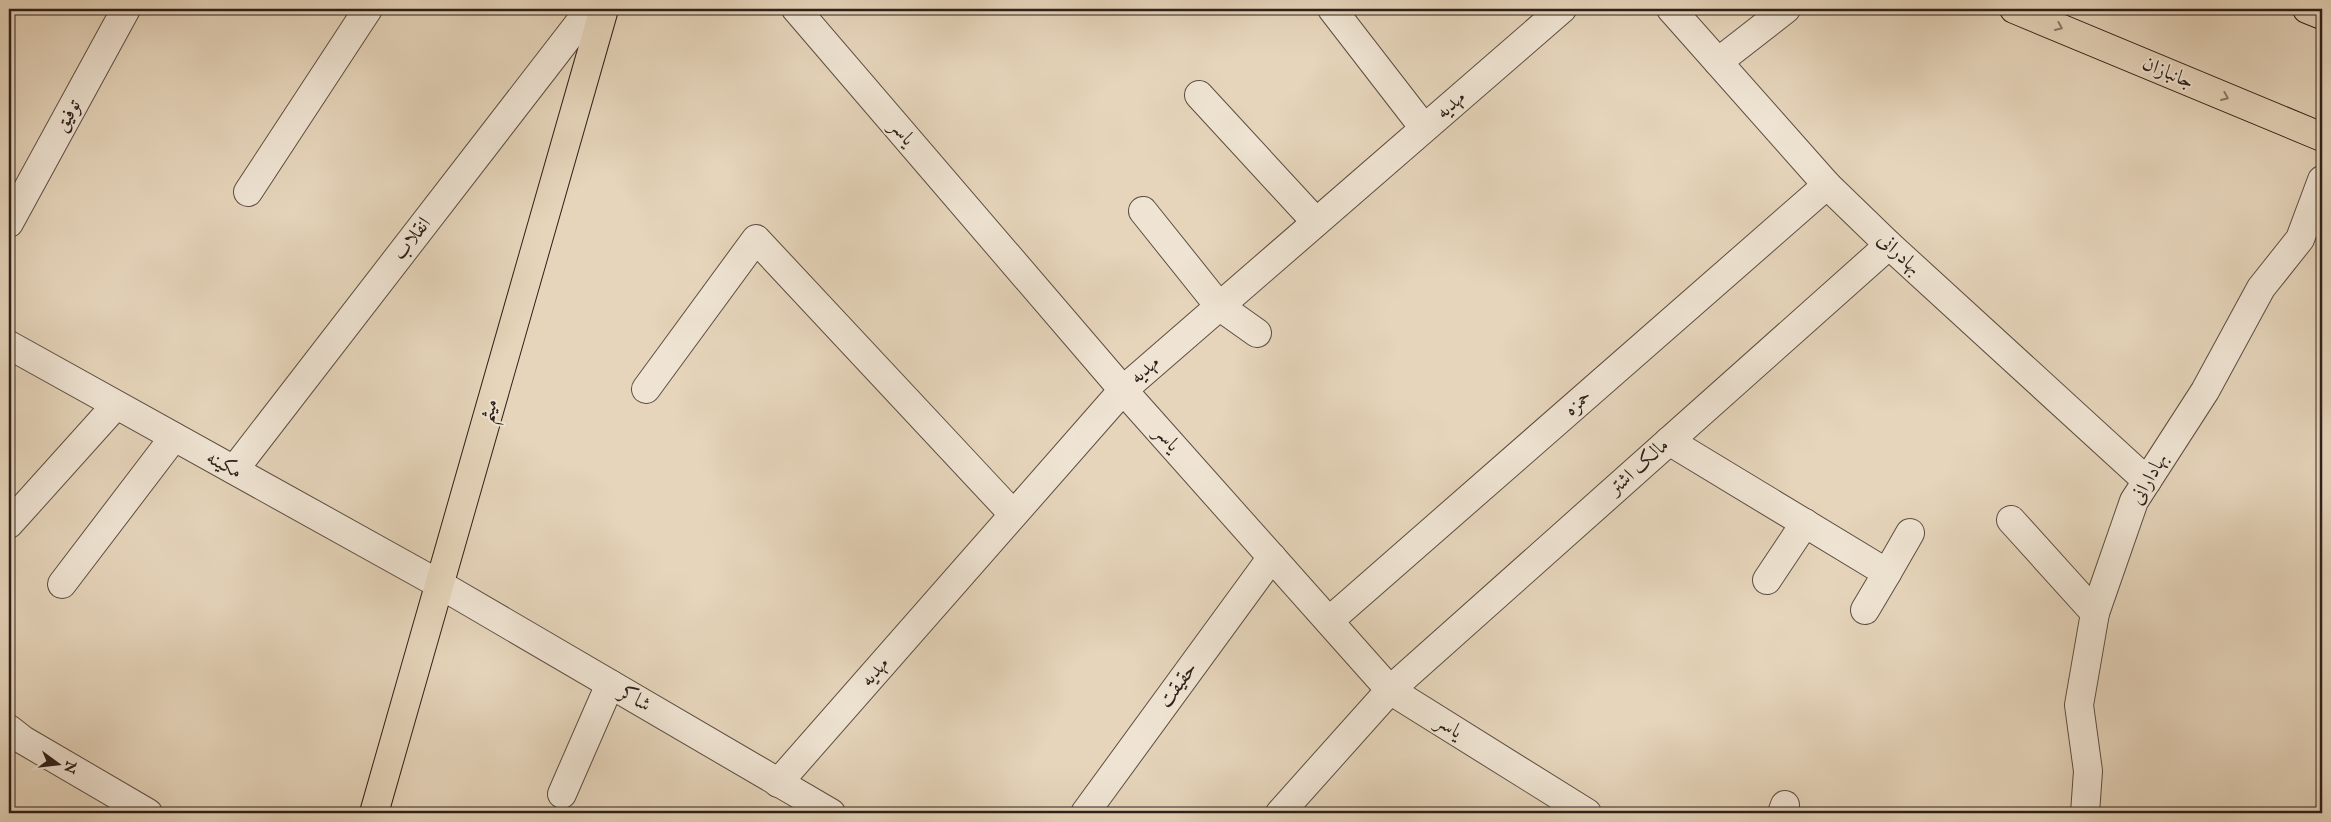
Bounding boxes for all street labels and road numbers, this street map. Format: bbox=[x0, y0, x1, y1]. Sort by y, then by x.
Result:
street label: جانبازان bbox=[2138, 51, 2198, 95]
street label: مهدیه bbox=[1431, 85, 1471, 125]
street label: توفیق bbox=[49, 95, 87, 137]
street label: یاسر bbox=[883, 113, 921, 152]
street label: انقلاب bbox=[387, 212, 437, 266]
street label: بهادرانی bbox=[1872, 227, 1926, 281]
street label: مهدیه bbox=[1125, 350, 1165, 390]
street label: حمزه bbox=[1559, 384, 1597, 422]
street label: میثم bbox=[474, 396, 510, 428]
street label: یاسر bbox=[1148, 419, 1186, 458]
street label: مالک اشتر bbox=[1602, 433, 1675, 502]
street label: مکینه bbox=[202, 445, 246, 485]
street label: بهادارانی bbox=[2124, 449, 2174, 509]
street label: مهدیه bbox=[855, 652, 895, 692]
street label: حقیقت bbox=[1153, 657, 1203, 713]
street label: شاکر bbox=[613, 679, 655, 718]
street label: یاسر bbox=[1430, 708, 1468, 745]

